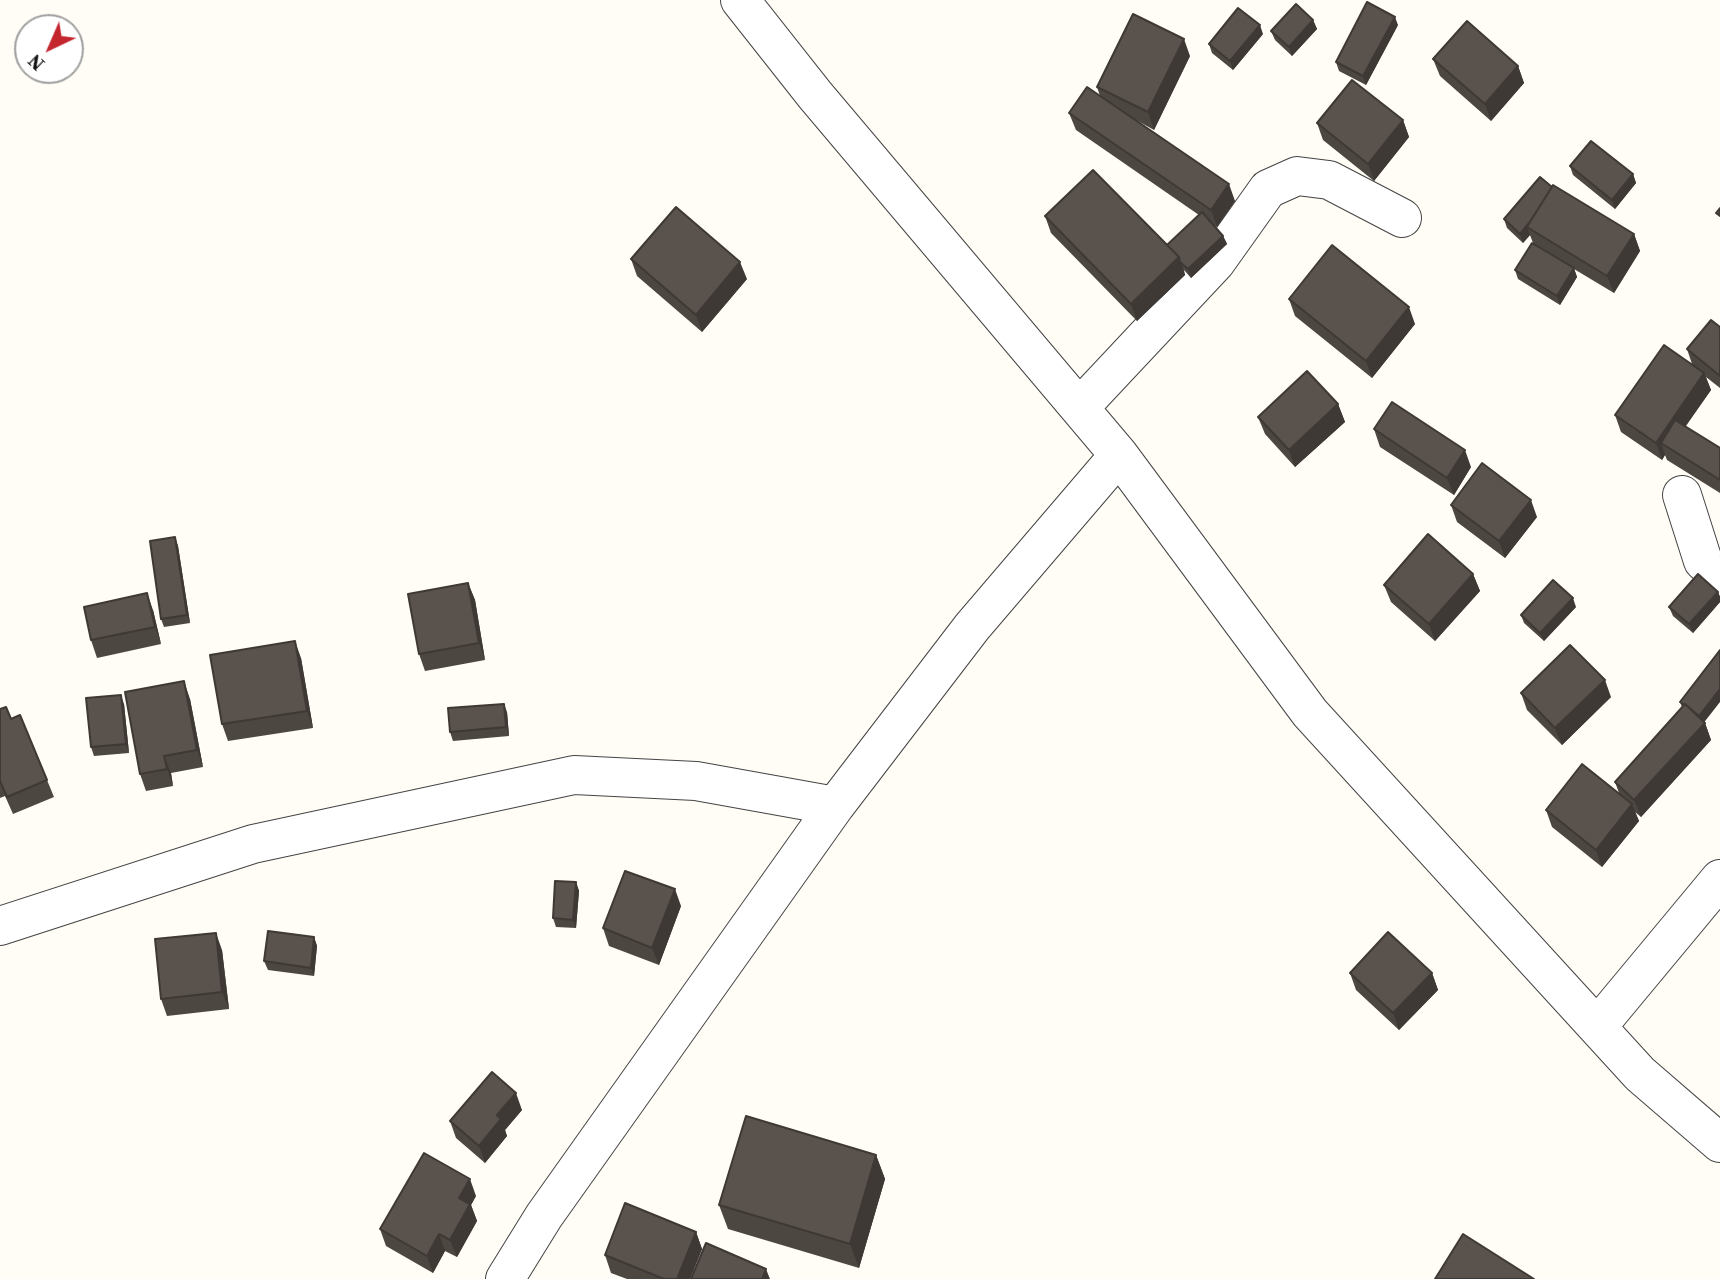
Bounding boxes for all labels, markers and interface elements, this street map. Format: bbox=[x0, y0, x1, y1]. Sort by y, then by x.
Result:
north arrow bbox=[14, 14, 84, 84]
text: N bbox=[22, 49, 50, 77]

